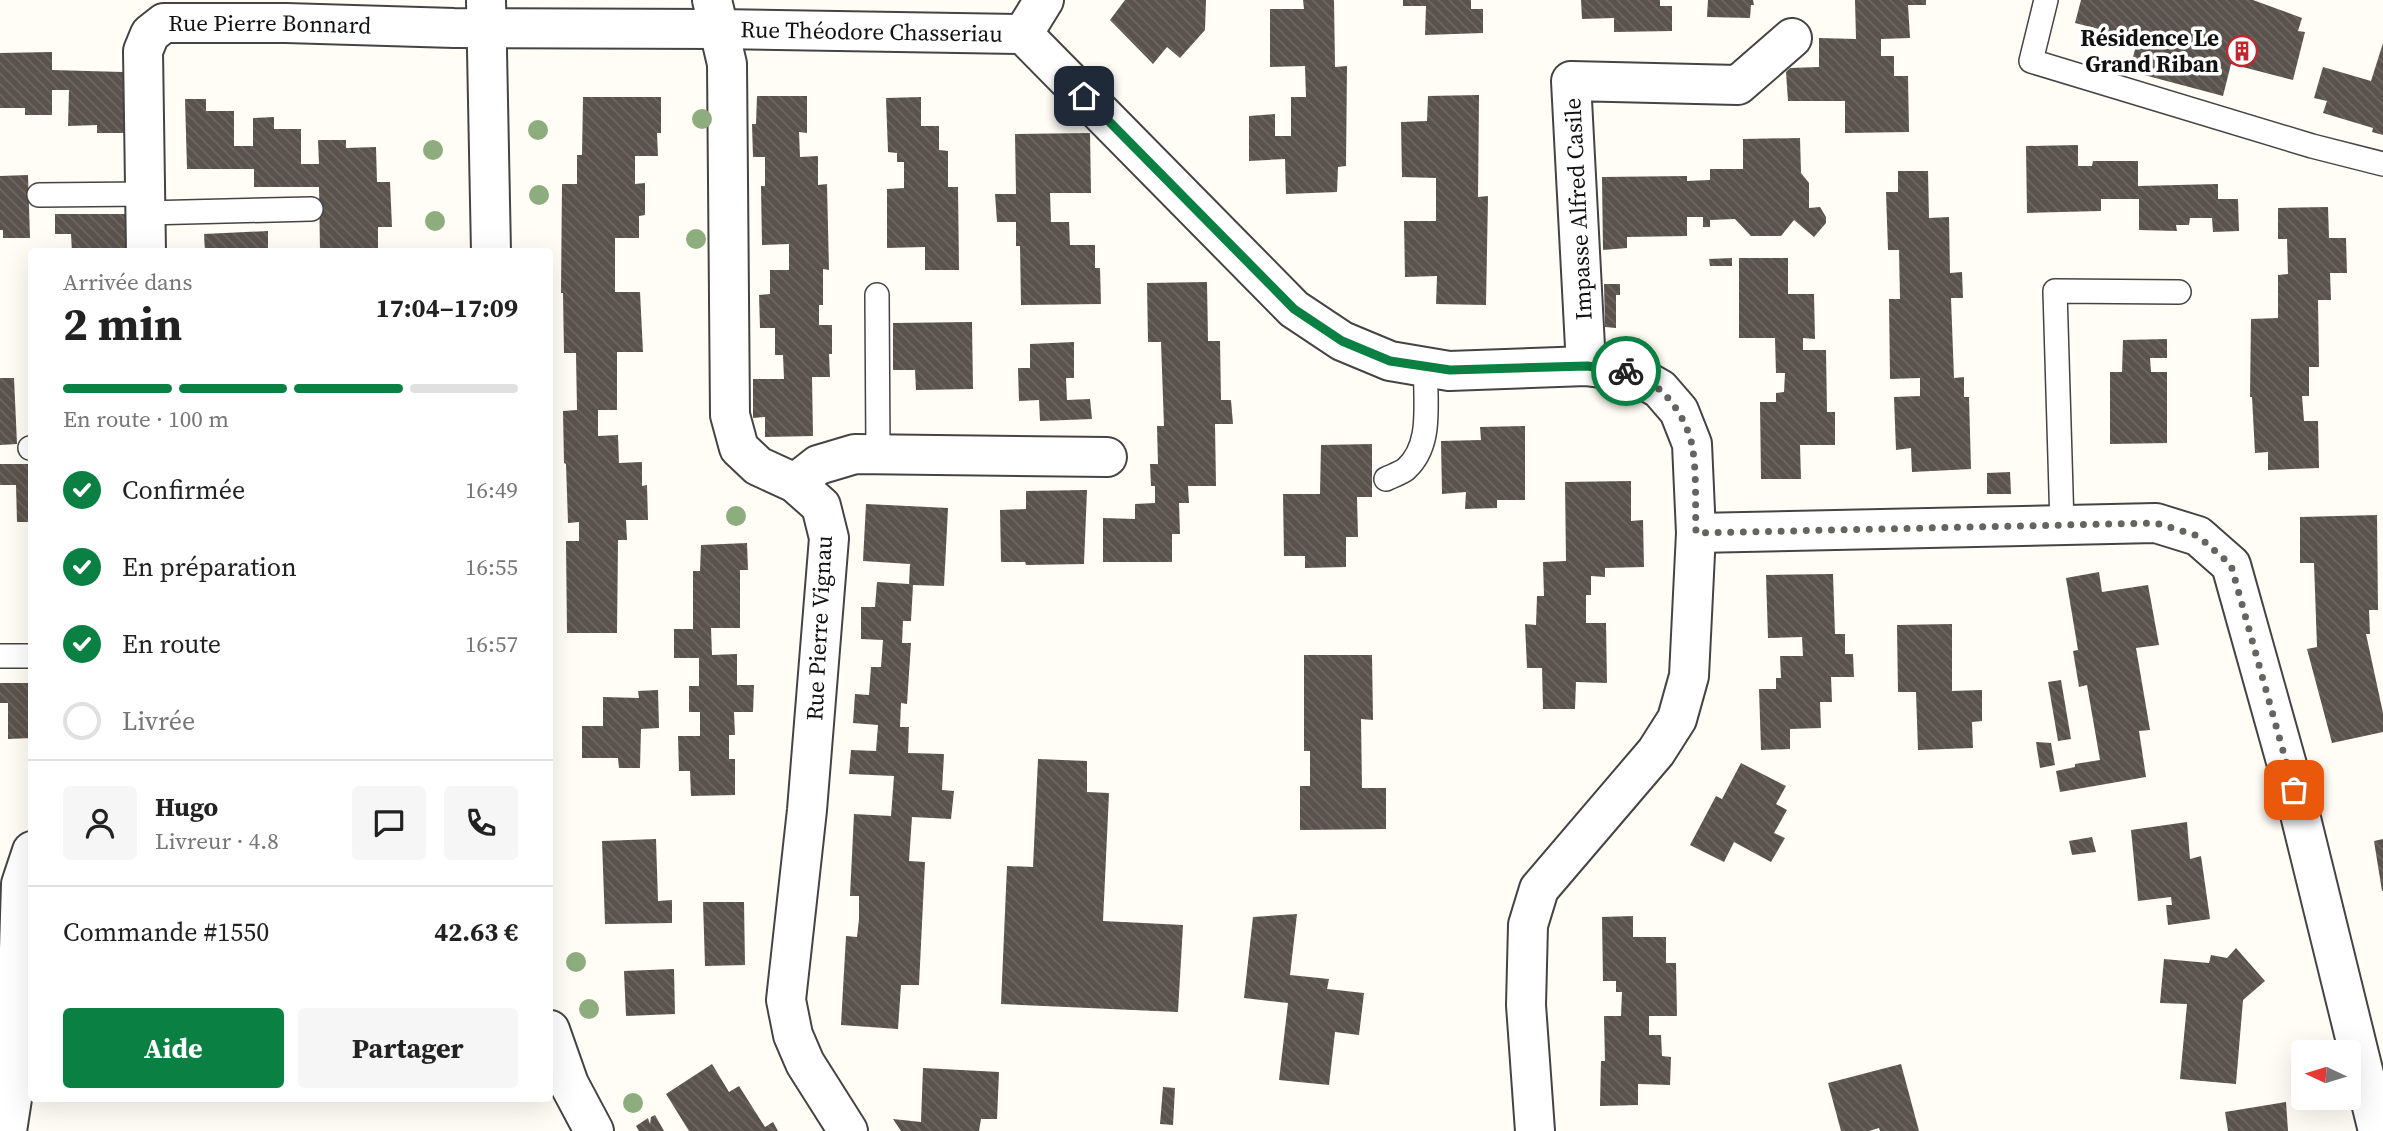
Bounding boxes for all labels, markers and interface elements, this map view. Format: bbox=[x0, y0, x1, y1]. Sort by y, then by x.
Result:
street label: Rue Pierre Bonnard bbox=[168, 7, 372, 42]
street label: Rue Théodore Chasseriau bbox=[740, 13, 1003, 50]
place label: Résidence Le Grand Riban bbox=[2080, 22, 2219, 80]
building icon: Résidence Le Grand Riban bbox=[2225, 34, 2259, 68]
pin bbox=[1054, 66, 1114, 126]
icon: home bbox=[1065, 77, 1103, 115]
street label: Impasse Alfred Casile bbox=[1556, 97, 1600, 321]
text: Arrivée dans bbox=[63, 266, 193, 298]
text: 17:04–17:09 bbox=[376, 290, 518, 326]
text: 2 min bbox=[63, 292, 182, 355]
courier bbox=[1591, 336, 1661, 406]
icon: bike bbox=[1607, 352, 1645, 390]
text: En route · 100 m bbox=[63, 403, 229, 435]
icon: check bbox=[63, 471, 101, 509]
text: Confirmée bbox=[122, 472, 245, 508]
text: 16:49 bbox=[465, 474, 518, 506]
street label: Rue Pierre Vignau bbox=[798, 534, 840, 722]
icon: check bbox=[63, 548, 101, 586]
text: En préparation bbox=[122, 549, 297, 585]
text: 16:55 bbox=[465, 551, 518, 583]
icon: check bbox=[63, 625, 101, 663]
text: En route bbox=[122, 626, 221, 662]
text: 16:57 bbox=[465, 628, 518, 660]
text: Livrée bbox=[122, 703, 195, 739]
pin bbox=[2264, 760, 2324, 820]
icon: bag bbox=[2275, 771, 2313, 809]
button: person bbox=[63, 786, 137, 860]
button: chat bbox=[352, 786, 426, 860]
button: phone bbox=[444, 786, 518, 860]
text: Hugo bbox=[155, 789, 218, 825]
text: Livreur · 4.8 bbox=[155, 825, 279, 857]
text: Commande #1550 bbox=[63, 914, 269, 950]
text: 42.63 € bbox=[434, 914, 518, 950]
button: Aide bbox=[63, 1008, 284, 1088]
button: Partager bbox=[298, 1008, 518, 1088]
north arrow bbox=[2291, 1040, 2361, 1110]
map controls bbox=[2291, 1040, 2361, 1110]

